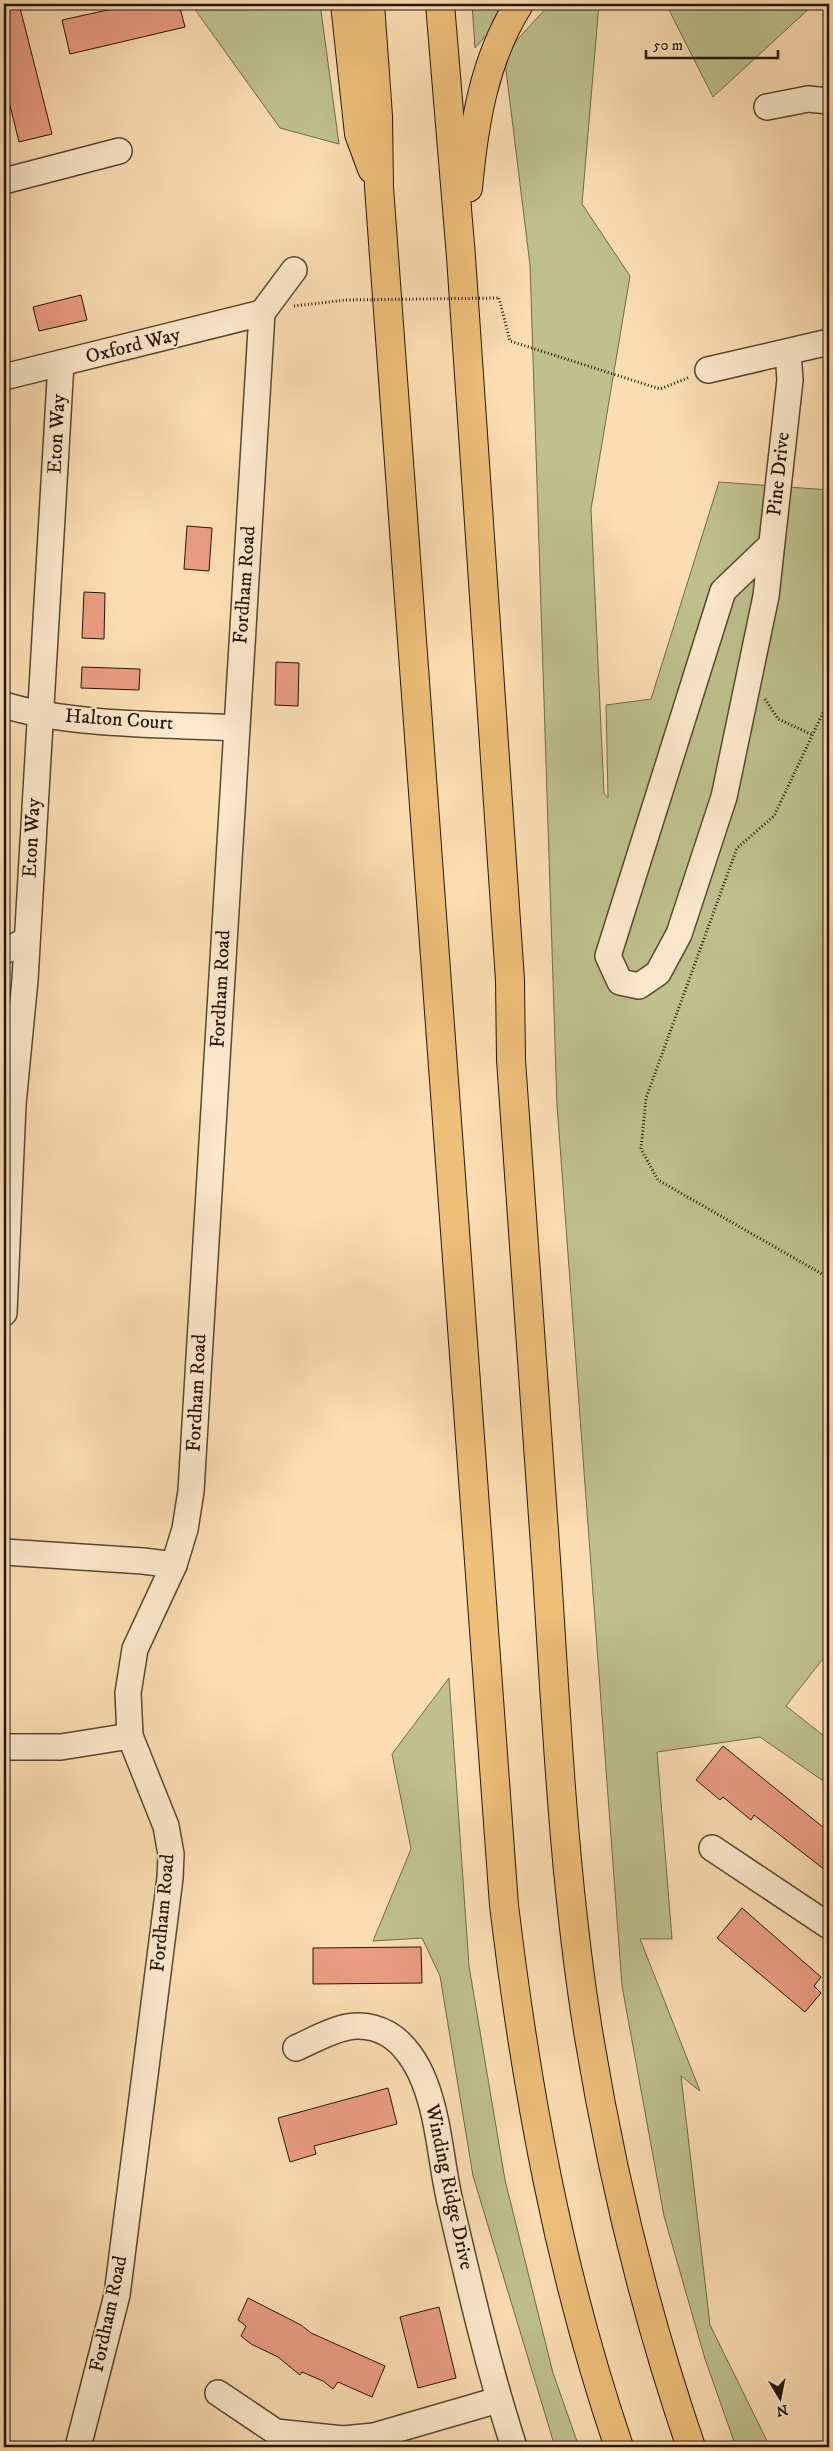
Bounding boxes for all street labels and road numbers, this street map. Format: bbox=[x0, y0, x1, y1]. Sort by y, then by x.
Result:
street label: Oxford Way bbox=[83, 322, 183, 370]
street label: Eton Way bbox=[42, 393, 72, 475]
street label: Pine Drive bbox=[762, 431, 796, 517]
street label: Fordham Road bbox=[228, 525, 262, 645]
street label: Halton Court bbox=[64, 704, 174, 736]
street label: Eton Way bbox=[17, 797, 47, 879]
street label: Fordham Road bbox=[205, 929, 237, 1049]
street label: Fordham Road bbox=[181, 1333, 213, 1453]
street label: Fordham Road bbox=[145, 1853, 181, 1973]
street label: Winding Ridge Drive bbox=[419, 2101, 479, 2272]
street label: Fordham Road bbox=[84, 2254, 134, 2374]

